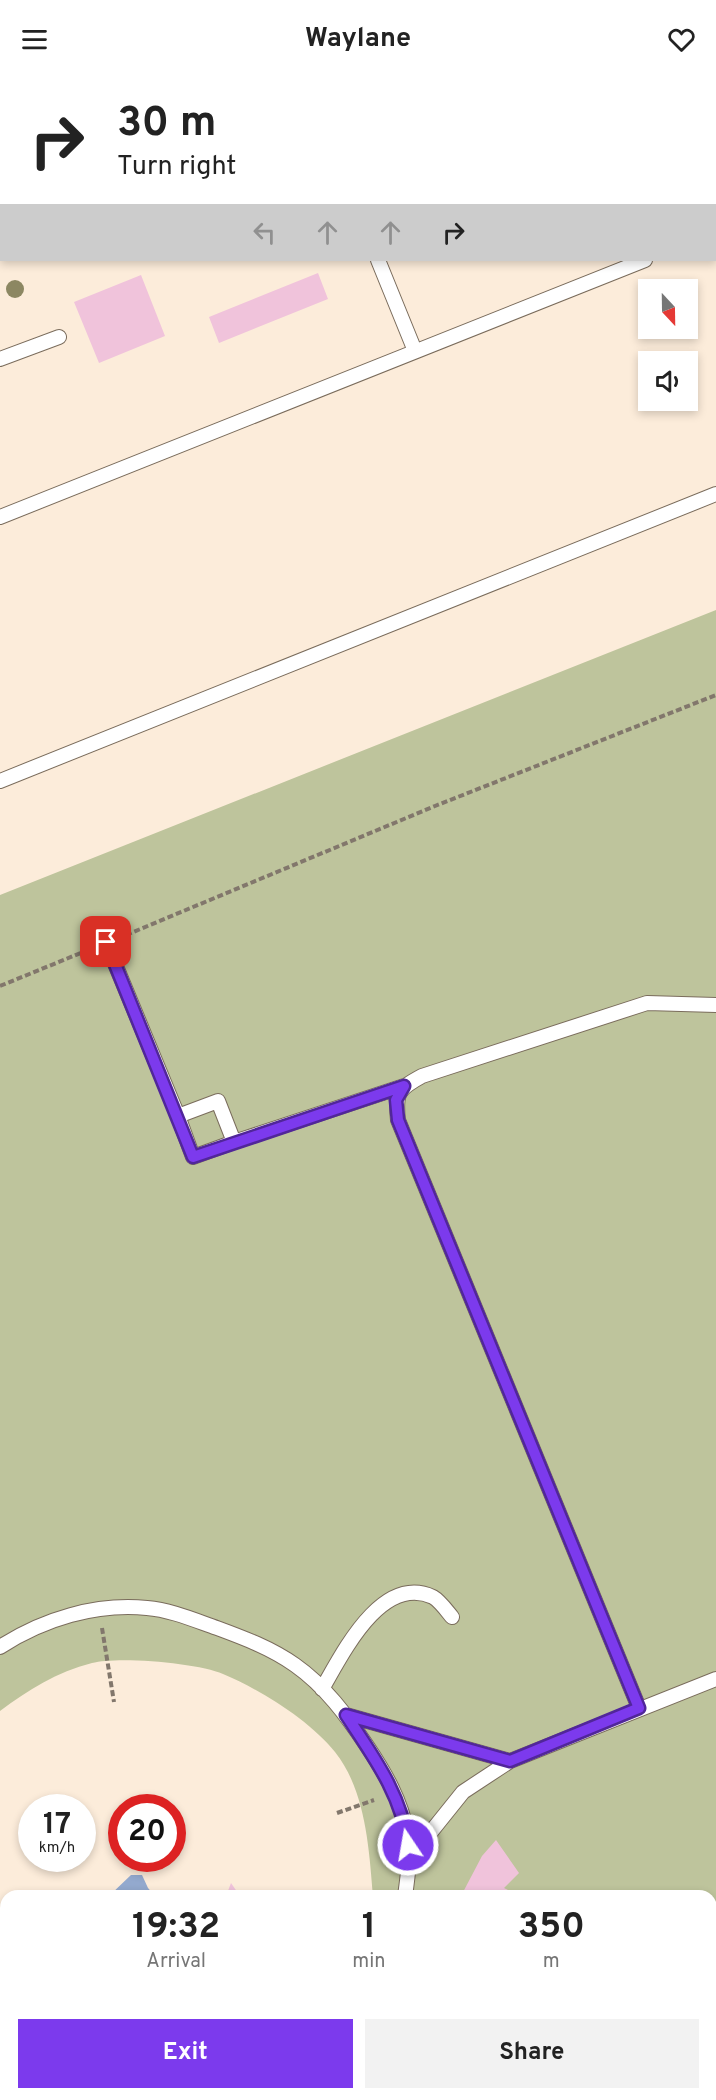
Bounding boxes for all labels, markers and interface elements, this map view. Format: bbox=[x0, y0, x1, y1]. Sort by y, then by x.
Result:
text: Waylane bbox=[305, 22, 411, 56]
icon: menu bbox=[18, 23, 51, 56]
icon: heart bbox=[665, 23, 698, 56]
text: 30 m bbox=[117, 98, 216, 151]
icon: right bbox=[18, 102, 96, 180]
text: Turn right bbox=[117, 150, 236, 184]
icon: left bbox=[248, 216, 281, 249]
icon: ahead bbox=[311, 216, 344, 249]
icon: ahead bbox=[374, 216, 407, 249]
icon: right bbox=[437, 216, 470, 249]
north arrow bbox=[638, 279, 698, 339]
map controls bbox=[638, 279, 698, 411]
button: sound bbox=[638, 351, 698, 411]
pin bbox=[80, 916, 131, 967]
icon: arrive bbox=[89, 925, 122, 958]
speed limit sign: 20 bbox=[108, 1794, 186, 1872]
text: 17 bbox=[43, 1807, 71, 1844]
position arrow bbox=[376, 1813, 440, 1877]
text: km/h bbox=[39, 1839, 75, 1858]
text: 19:32 bbox=[132, 1905, 220, 1951]
text: 1 bbox=[362, 1905, 376, 1951]
text: 350 bbox=[518, 1905, 585, 1951]
text: Arrival bbox=[146, 1949, 206, 1975]
text: min bbox=[352, 1949, 386, 1975]
text: m bbox=[543, 1949, 560, 1975]
button: Exit bbox=[18, 2019, 353, 2088]
button: Share bbox=[365, 2019, 699, 2088]

